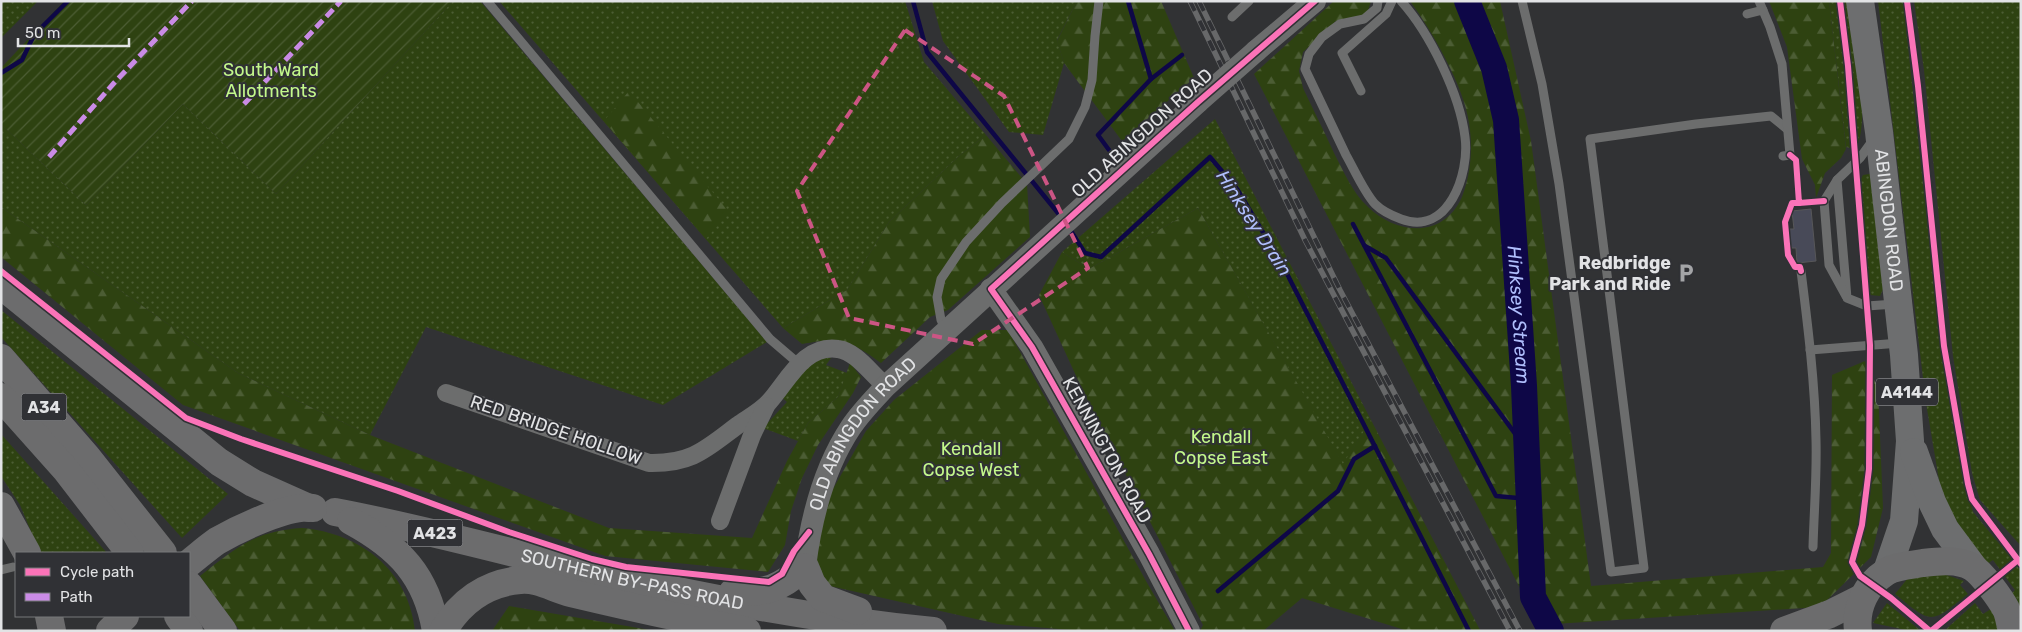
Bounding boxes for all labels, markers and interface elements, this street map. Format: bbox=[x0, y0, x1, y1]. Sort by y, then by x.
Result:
scale bar bbox=[18, 15, 129, 47]
text: 50 m bbox=[25, 24, 60, 42]
park label: South Ward Allotments bbox=[223, 59, 319, 102]
street label: OLD ABINGDON ROAD bbox=[1067, 64, 1217, 202]
street label: ABINGDON ROAD bbox=[1870, 148, 1908, 293]
water label: Hinksey Drain bbox=[1211, 166, 1297, 280]
water label: Hinksey Stream bbox=[1503, 245, 1535, 385]
place label: Redbridge Park and Ride bbox=[1549, 252, 1671, 295]
parking icon: Redbridge Park and Ride bbox=[1675, 262, 1697, 284]
street label: OLD ABINGDON ROAD bbox=[805, 353, 921, 513]
street label: KENNINGTON ROAD bbox=[1058, 373, 1156, 527]
road number: A4144 bbox=[1876, 378, 1938, 406]
street label: RED BRIDGE HOLLOW bbox=[467, 390, 645, 470]
road number: A34 bbox=[22, 394, 66, 421]
park label: Kendall Copse East bbox=[1174, 426, 1268, 469]
park label: Kendall Copse West bbox=[923, 438, 1019, 481]
road number: A423 bbox=[408, 520, 462, 546]
street label: SOUTHERN BY-PASS ROAD bbox=[519, 544, 745, 615]
legend bbox=[15, 552, 190, 617]
text: Cycle path bbox=[60, 563, 134, 581]
text: Path bbox=[60, 588, 93, 606]

